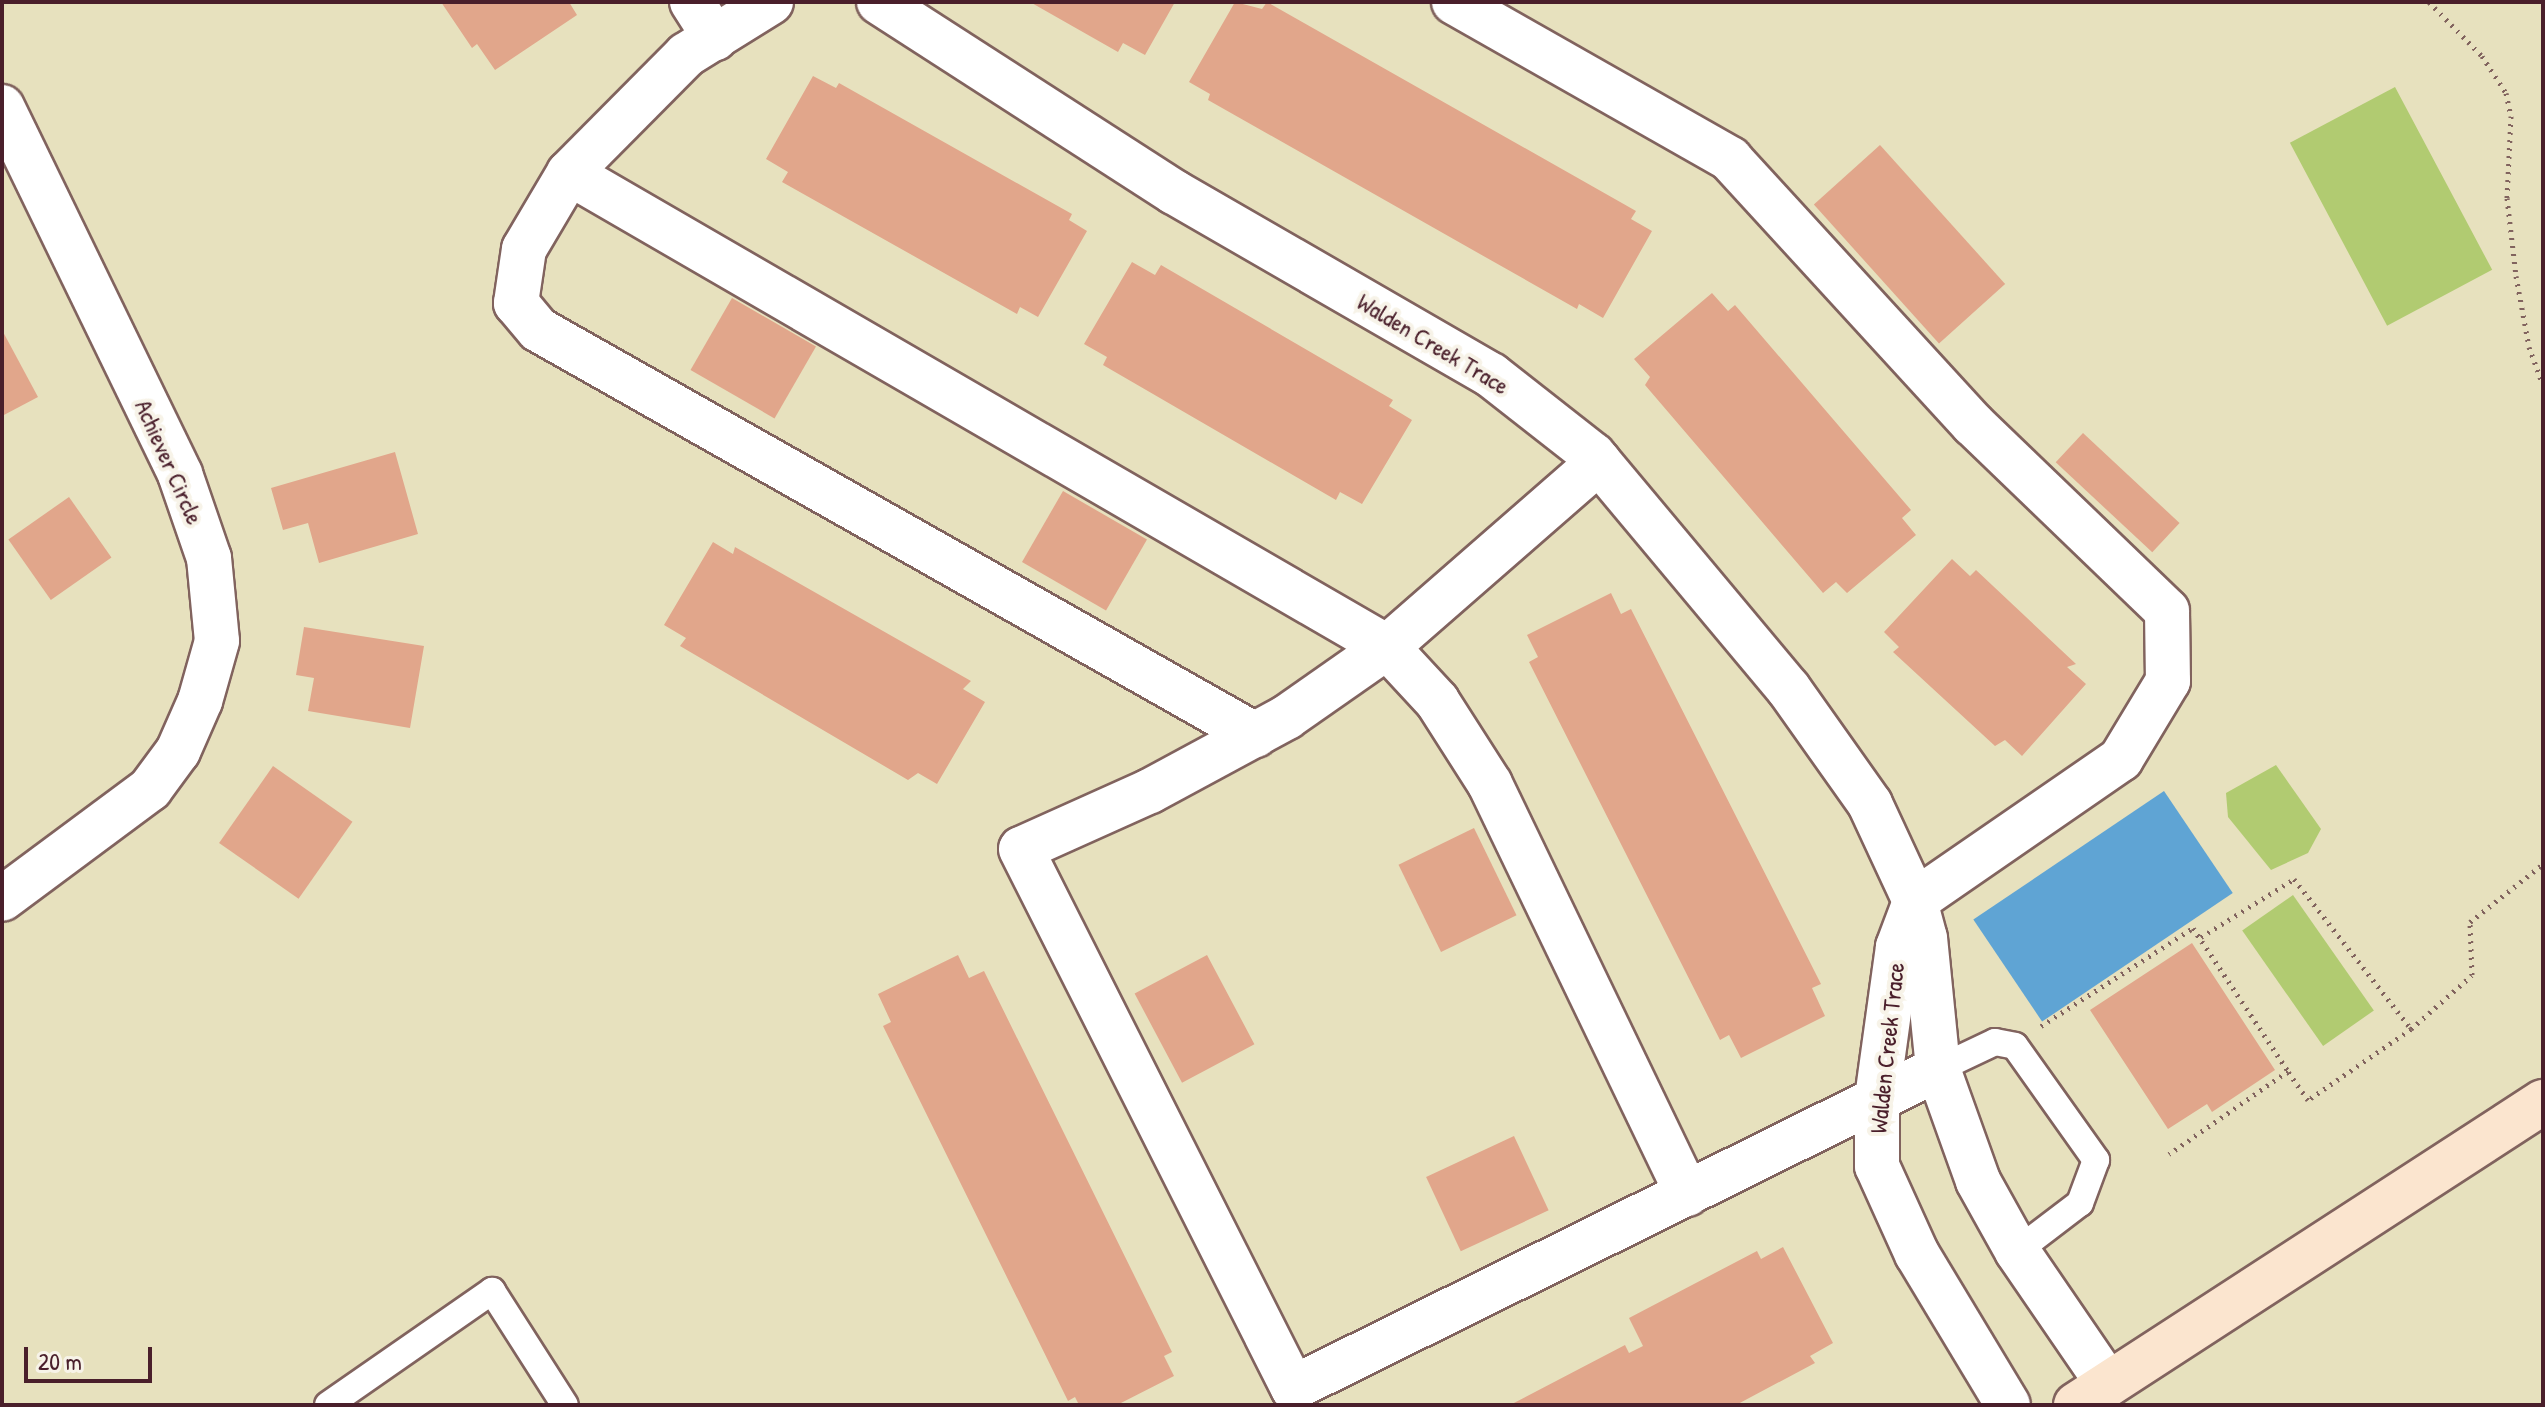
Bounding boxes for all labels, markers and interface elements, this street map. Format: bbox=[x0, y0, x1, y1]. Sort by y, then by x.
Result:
street label: Walden Creek Trace bbox=[1352, 287, 1514, 401]
street label: Achiever Circle bbox=[129, 395, 209, 529]
street label: Walden Creek Trace bbox=[1864, 961, 1910, 1135]
scale bar bbox=[28, 1331, 156, 1381]
text: 20 m bbox=[38, 1345, 82, 1377]

